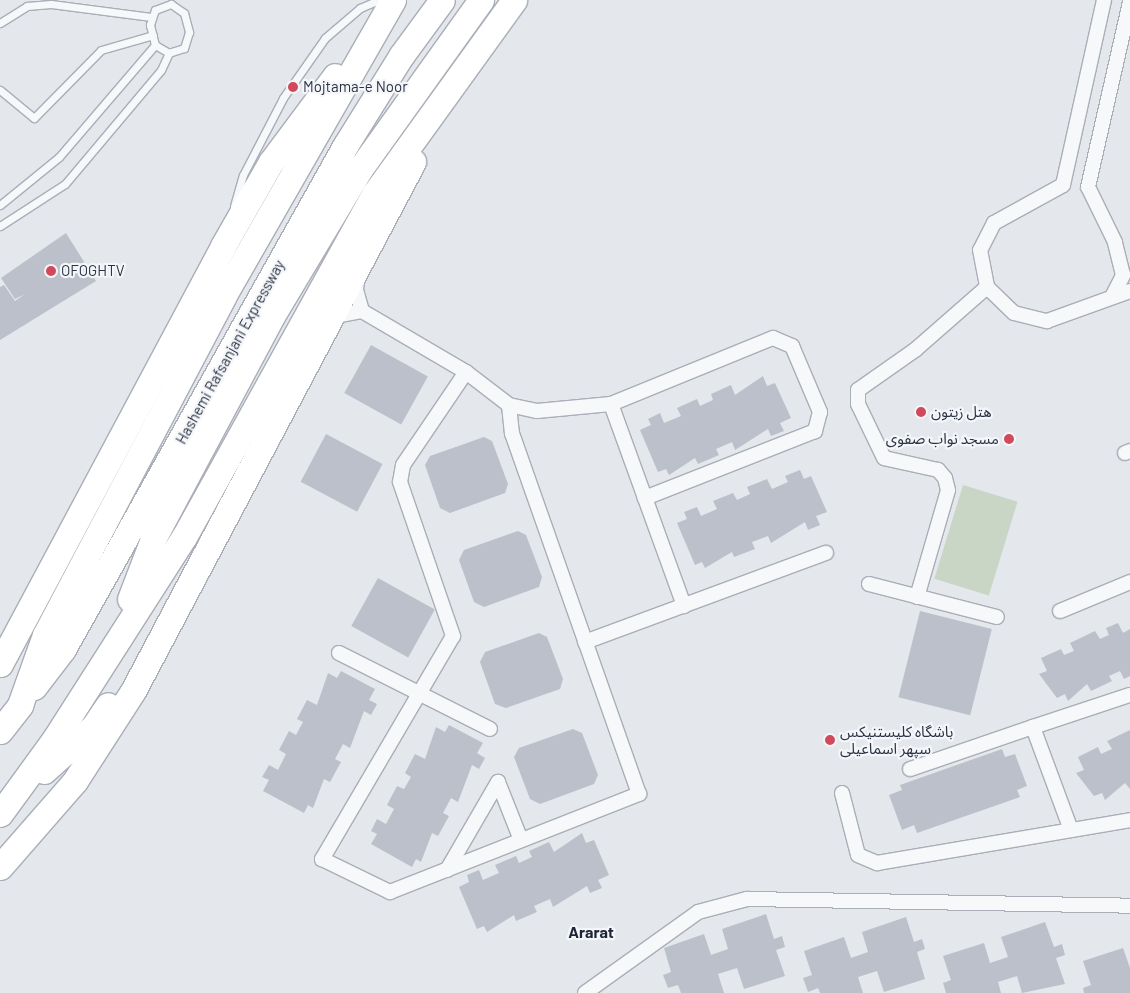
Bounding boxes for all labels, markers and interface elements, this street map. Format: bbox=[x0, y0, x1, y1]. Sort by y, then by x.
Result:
place label: Mojtama-e Noor bbox=[303, 78, 408, 96]
marker: Mojtama-e Noor bbox=[287, 81, 299, 93]
street label: Hashemi Rafsanjani Expressway bbox=[172, 257, 288, 447]
place label: OFOGHTV bbox=[61, 262, 124, 280]
marker: OFOGHTV bbox=[45, 265, 57, 277]
place label: هتل زیتون bbox=[931, 403, 992, 421]
marker: هتل زیتون bbox=[915, 406, 927, 418]
place label: مسجد نواب صفوی bbox=[886, 430, 999, 448]
marker: مسجد نواب صفوی bbox=[1003, 433, 1015, 445]
place label: باشگاه کلیستنیکس سپهر اسماعیلی bbox=[840, 722, 953, 757]
marker: باشگاه کلیستنیکس سپهر اسماعیلی bbox=[824, 734, 836, 746]
district label: Ararat bbox=[568, 922, 614, 942]

